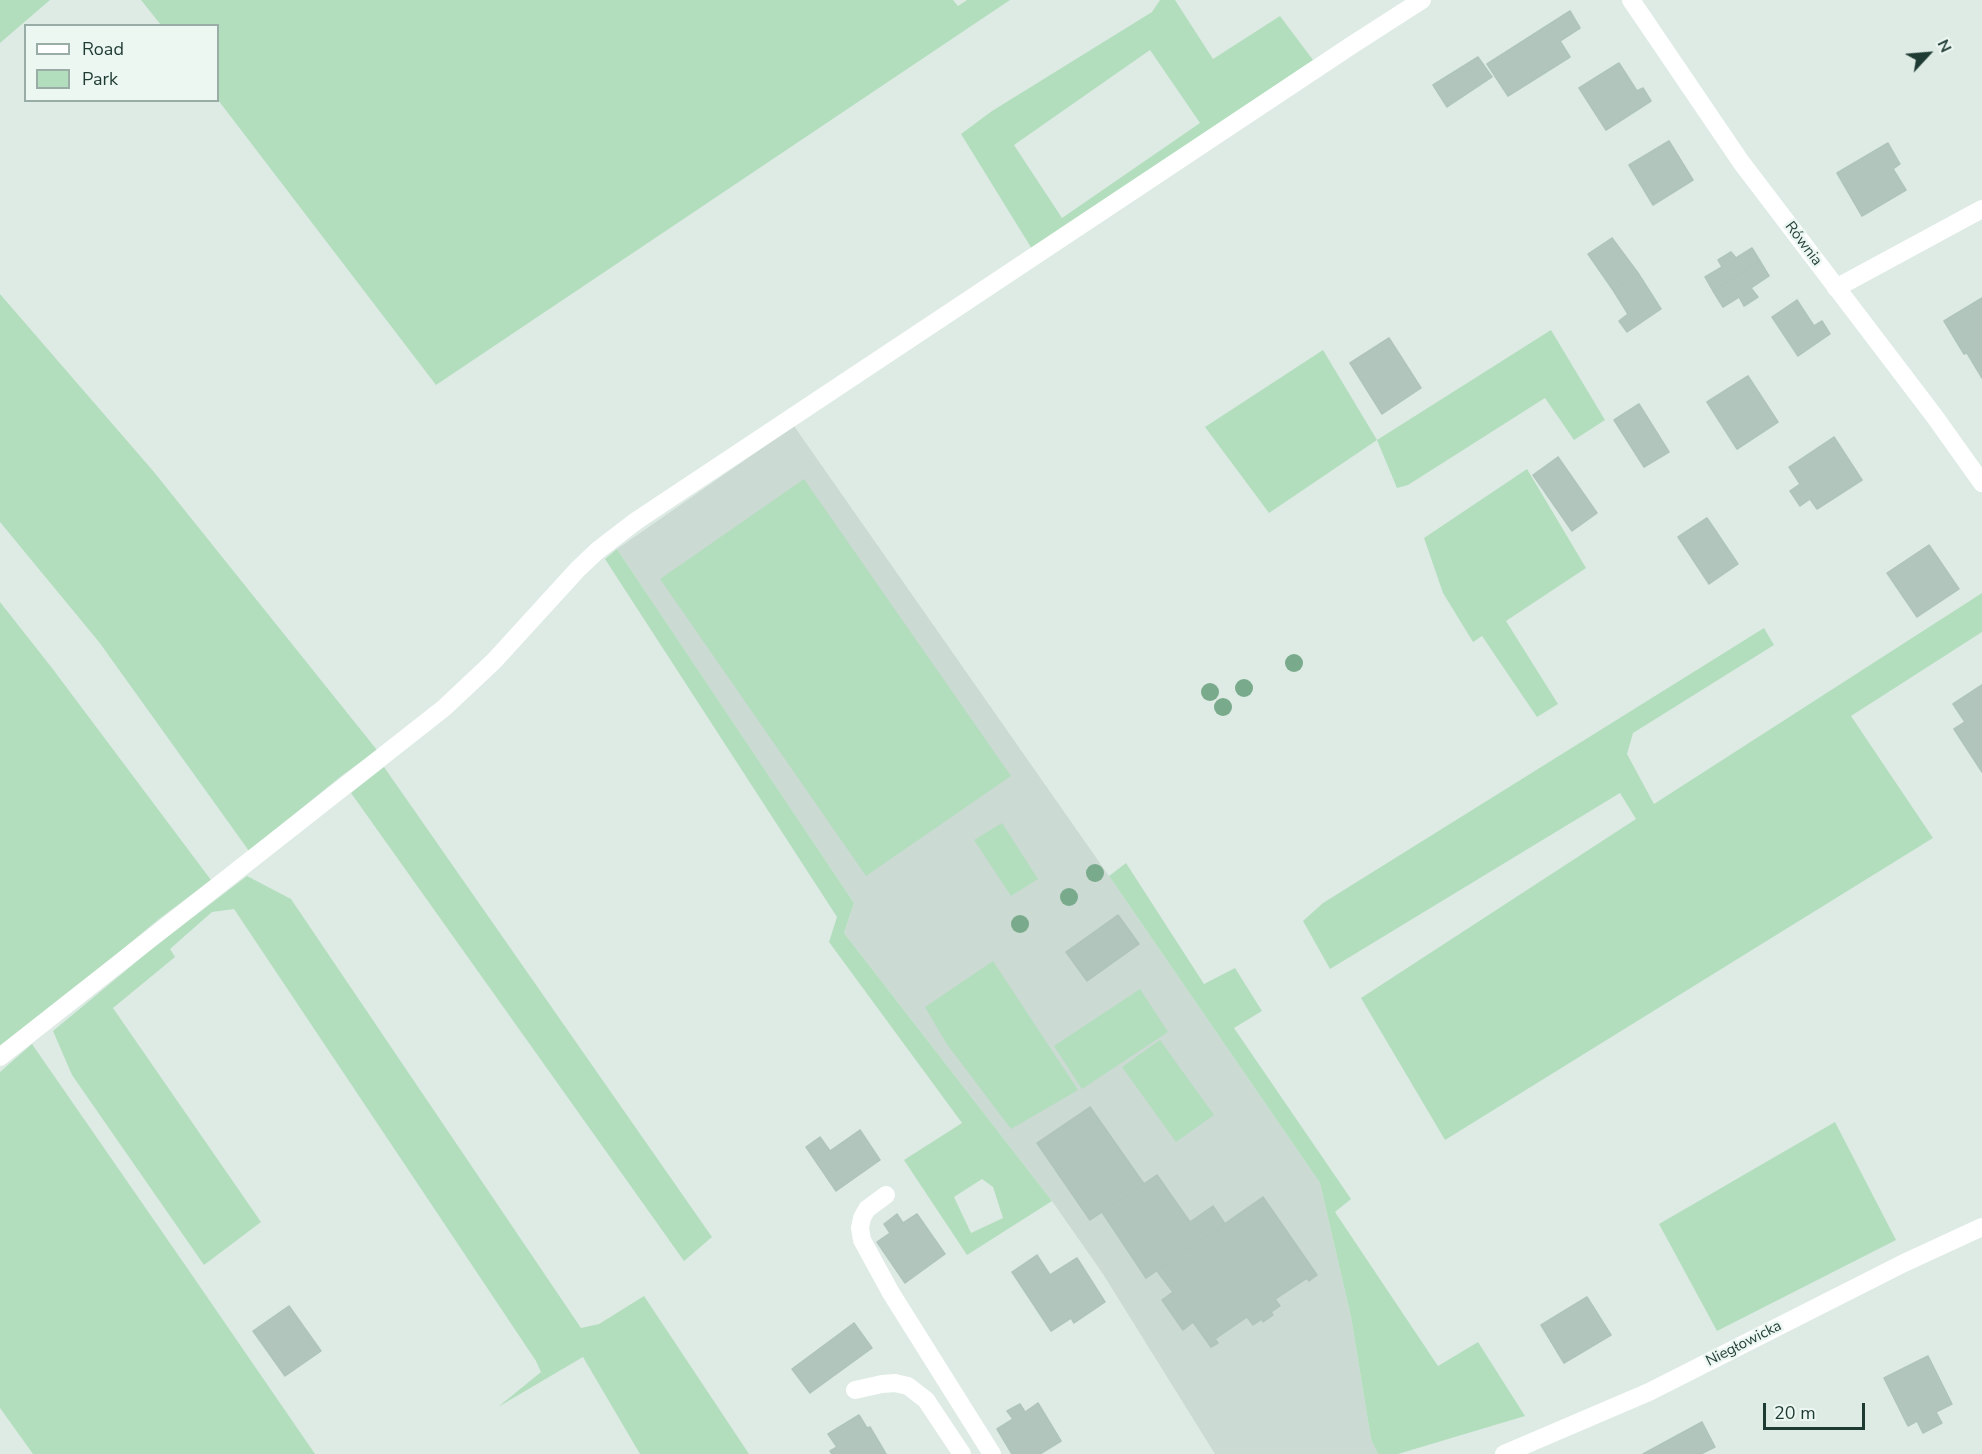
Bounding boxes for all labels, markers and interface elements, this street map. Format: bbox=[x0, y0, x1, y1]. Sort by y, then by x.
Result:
legend bbox=[24, 24, 219, 102]
north arrow bbox=[1898, 24, 1958, 84]
text: N bbox=[1932, 36, 1957, 56]
text: Road bbox=[82, 37, 124, 61]
text: Park bbox=[82, 67, 118, 91]
street label: Równia bbox=[1781, 218, 1825, 270]
street label: Niegłowicka bbox=[1703, 1317, 1785, 1371]
scale bar bbox=[1766, 1391, 1868, 1429]
text: 20 m bbox=[1774, 1401, 1816, 1425]

